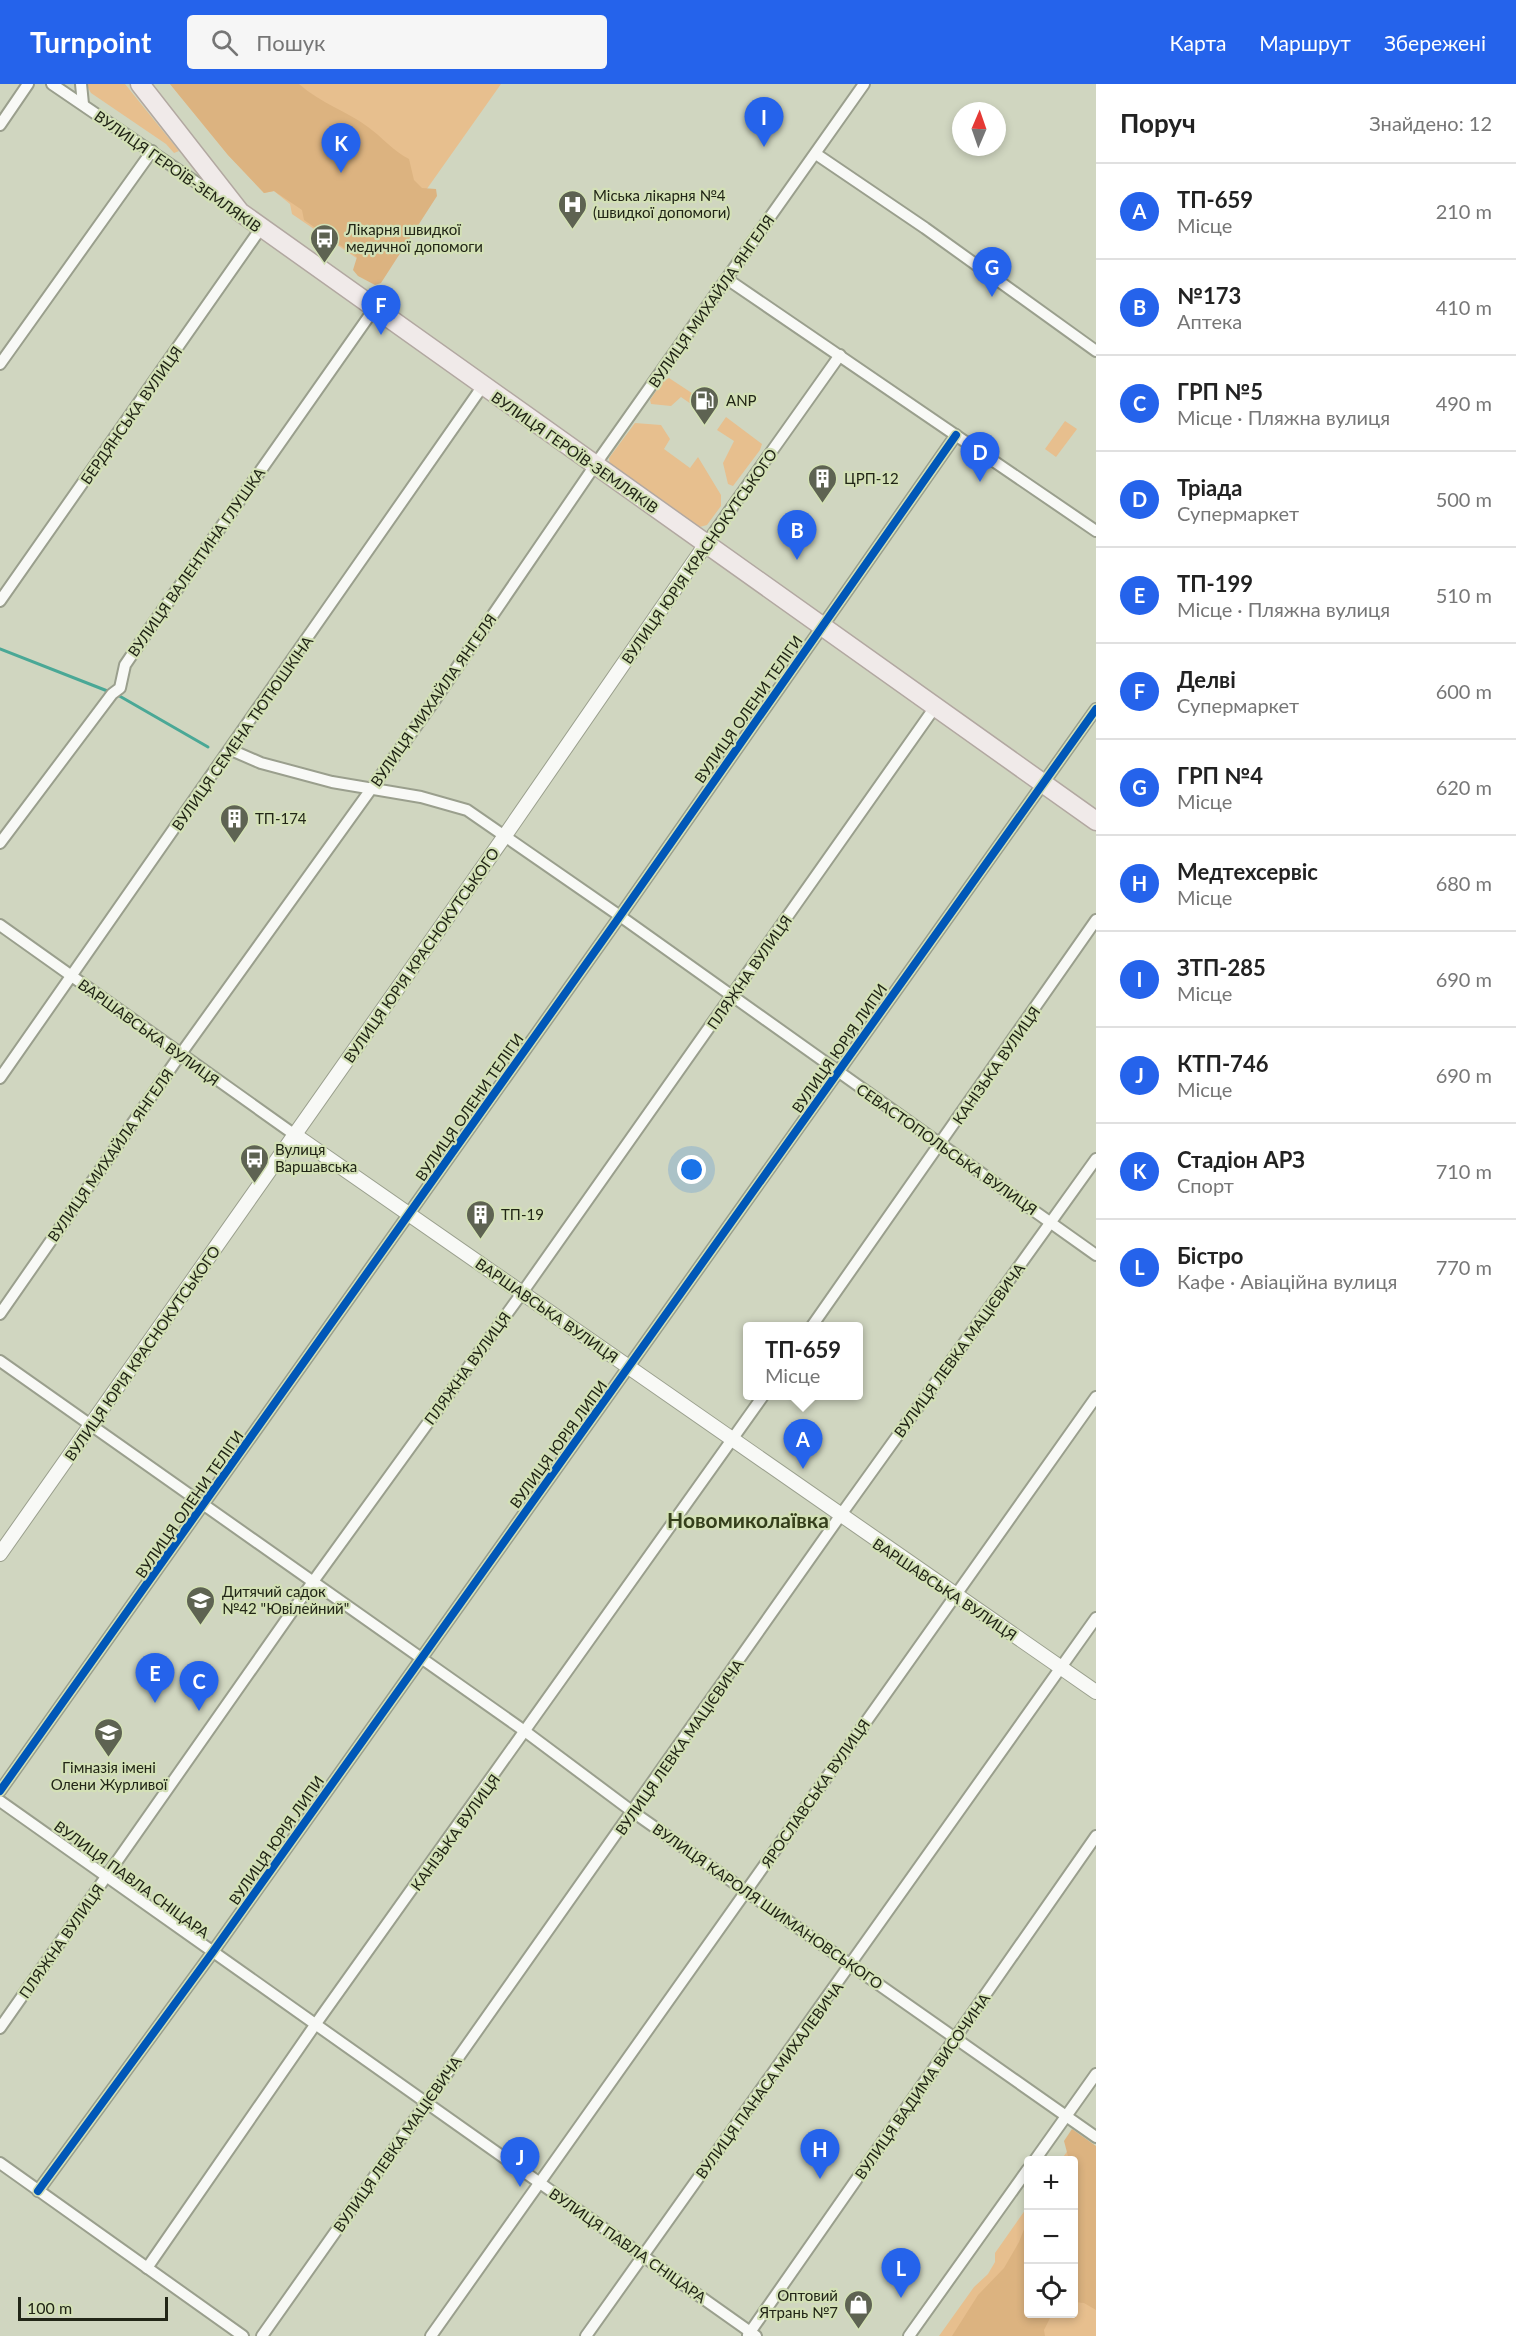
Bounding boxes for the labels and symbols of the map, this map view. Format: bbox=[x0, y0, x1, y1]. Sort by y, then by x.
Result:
pin: I bbox=[744, 98, 783, 147]
north arrow bbox=[952, 102, 1006, 156]
street label: ВУЛИЦЯ ГЕРОЇВ-ЗЕМЛЯКІВ bbox=[91, 107, 265, 235]
pin: K bbox=[322, 124, 360, 173]
place label: Міська лікарня №4 (швидкої допомоги) bbox=[593, 186, 730, 221]
hospital icon: Міська лікарня №4 (швидкої допомоги) bbox=[556, 188, 588, 230]
street label: ВУЛИЦЯ МИХАЙЛА ЯНГЕЛЯ bbox=[644, 211, 778, 391]
place label: Лікарня швидкої медичної допомоги bbox=[345, 220, 483, 255]
bus stop icon: Лікарня швидкої медичної допомоги bbox=[309, 222, 341, 264]
pin: G bbox=[972, 248, 1012, 297]
pin: F bbox=[362, 286, 400, 335]
street label: БЕРДЯНСЬКА ВУЛИЦЯ bbox=[77, 343, 185, 487]
fuel station icon: ANP bbox=[689, 384, 721, 426]
street label: ВУЛИЦЯ ГЕРОЇВ-ЗЕМЛЯКІВ bbox=[488, 388, 662, 516]
place label: ANP bbox=[726, 391, 757, 409]
pin: D bbox=[960, 432, 1000, 482]
street label: ВУЛИЦЯ ЮРІЯ КРАСНОКУТСЬКОГО bbox=[618, 445, 780, 667]
building icon: ЦРП-12 bbox=[807, 462, 839, 504]
street label: ВУЛИЦЯ ВАЛЕНТИНА ГЛУШКА bbox=[124, 464, 269, 660]
place label: ЦРП-12 bbox=[844, 469, 899, 487]
pin: B bbox=[778, 510, 816, 560]
street label: ВУЛИЦЯ МИХАЙЛА ЯНГЕЛЯ bbox=[366, 610, 500, 790]
street label: ВУЛИЦЯ СЕМЕНА ТЮТЮШКІНА bbox=[168, 632, 317, 834]
street label: ВУЛИЦЯ ОЛЕНИ ТЕЛІГИ bbox=[690, 632, 806, 786]
building icon: ТП-174 bbox=[218, 802, 250, 844]
place label: ТП-174 bbox=[255, 809, 307, 827]
street label: ВУЛИЦЯ ЮРІЯ КРАСНОКУТСЬКОГО bbox=[340, 844, 502, 1066]
street label: ПЛЯЖНА ВУЛИЦЯ bbox=[703, 912, 795, 1032]
street label: ВАРШАВСЬКА ВУЛИЦЯ bbox=[75, 975, 223, 1089]
street label: ВУЛИЦЯ ЮРІЯ ЛИПИ bbox=[788, 980, 890, 1116]
street label: КАНІЗЬКА ВУЛИЦЯ bbox=[949, 1003, 1043, 1127]
street label: ВУЛИЦЯ ОЛЕНИ ТЕЛІГИ bbox=[411, 1030, 527, 1184]
street label: ВУЛИЦЯ МИХАЙЛА ЯНГЕЛЯ bbox=[43, 1065, 177, 1245]
street label: СЕВАСТОПОЛЬСЬКА ВУЛИЦЯ bbox=[853, 1080, 1041, 1218]
place label: Вулиця Варшавська bbox=[275, 1140, 357, 1175]
bus stop icon: Вулиця Варшавська bbox=[238, 1142, 270, 1184]
your location bbox=[677, 1155, 706, 1184]
building icon: ТП-19 bbox=[464, 1198, 496, 1240]
place label: ТП-19 bbox=[501, 1205, 544, 1223]
street label: ВУЛИЦЯ ЮРІЯ КРАСНОКУТСЬКОГО bbox=[61, 1242, 223, 1464]
street label: ВАРШАВСЬКА ВУЛИЦЯ bbox=[472, 1254, 622, 1366]
street label: ВУЛИЦЯ ЛЕВКА МАЦІЄВИЧА bbox=[890, 1259, 1029, 1440]
street label: ПЛЯЖНА ВУЛИЦЯ bbox=[420, 1308, 514, 1428]
street label: ВУЛИЦЯ ЮРІЯ ЛИПИ bbox=[506, 1377, 610, 1511]
pin: A bbox=[784, 1420, 822, 1469]
street label: ВУЛИЦЯ ОЛЕНИ ТЕЛІГИ bbox=[131, 1427, 247, 1581]
district label: Новомиколаївка bbox=[667, 1507, 829, 1532]
street label: ВАРШАВСЬКА ВУЛИЦЯ bbox=[870, 1534, 1020, 1644]
place label: Дитячий садок №42 "Ювілейний" bbox=[222, 1582, 349, 1617]
school or university icon: Дитячий садок №42 "Ювілейний" bbox=[185, 1584, 217, 1626]
pin: E bbox=[136, 1654, 174, 1703]
street label: ВУЛИЦЯ ЛЕВКА МАЦІЄВИЧА bbox=[611, 1655, 747, 1838]
pin: C bbox=[180, 1662, 218, 1711]
street label: ЯРОСЛАВСЬКА ВУЛИЦЯ bbox=[756, 1715, 873, 1871]
school or university icon: Гімназія імені Олени Журливої bbox=[93, 1716, 125, 1758]
place label: Гімназія імені Олени Журливої bbox=[51, 1758, 168, 1793]
street label: КАНІЗЬКА ВУЛИЦЯ bbox=[407, 1770, 503, 1894]
street label: ВУЛИЦЯ ЮРІЯ ЛИПИ bbox=[225, 1772, 327, 1908]
street label: ВУЛИЦЯ ПАВЛА СНІЦАРА bbox=[51, 1817, 214, 1942]
street label: ВУЛИЦЯ КАРОЛЯ ШИМАНОВСЬКОГО bbox=[650, 1819, 886, 1993]
street label: ПЛЯЖНА ВУЛИЦЯ bbox=[15, 1881, 107, 2001]
street label: ВУЛИЦЯ ПАНАСА МИХАЛЕВИЧА bbox=[692, 1978, 847, 2182]
street label: ВУЛИЦЯ ВАДИМА ВИСОЧИНА bbox=[851, 1989, 994, 2182]
street label: ВУЛИЦЯ ЛЕВКА МАЦІЄВИЧА bbox=[329, 2052, 465, 2235]
pin: H bbox=[800, 2130, 840, 2179]
pin: J bbox=[500, 2138, 540, 2187]
street label: ВУЛИЦЯ ПАВЛА СНІЦАРА bbox=[546, 2184, 711, 2307]
pin: L bbox=[882, 2248, 920, 2298]
place label: Оптовий Ятрань №7 bbox=[758, 2286, 838, 2321]
shop icon: Оптовий Ятрань №7 bbox=[843, 2288, 875, 2330]
scale bar bbox=[18, 2294, 168, 2322]

